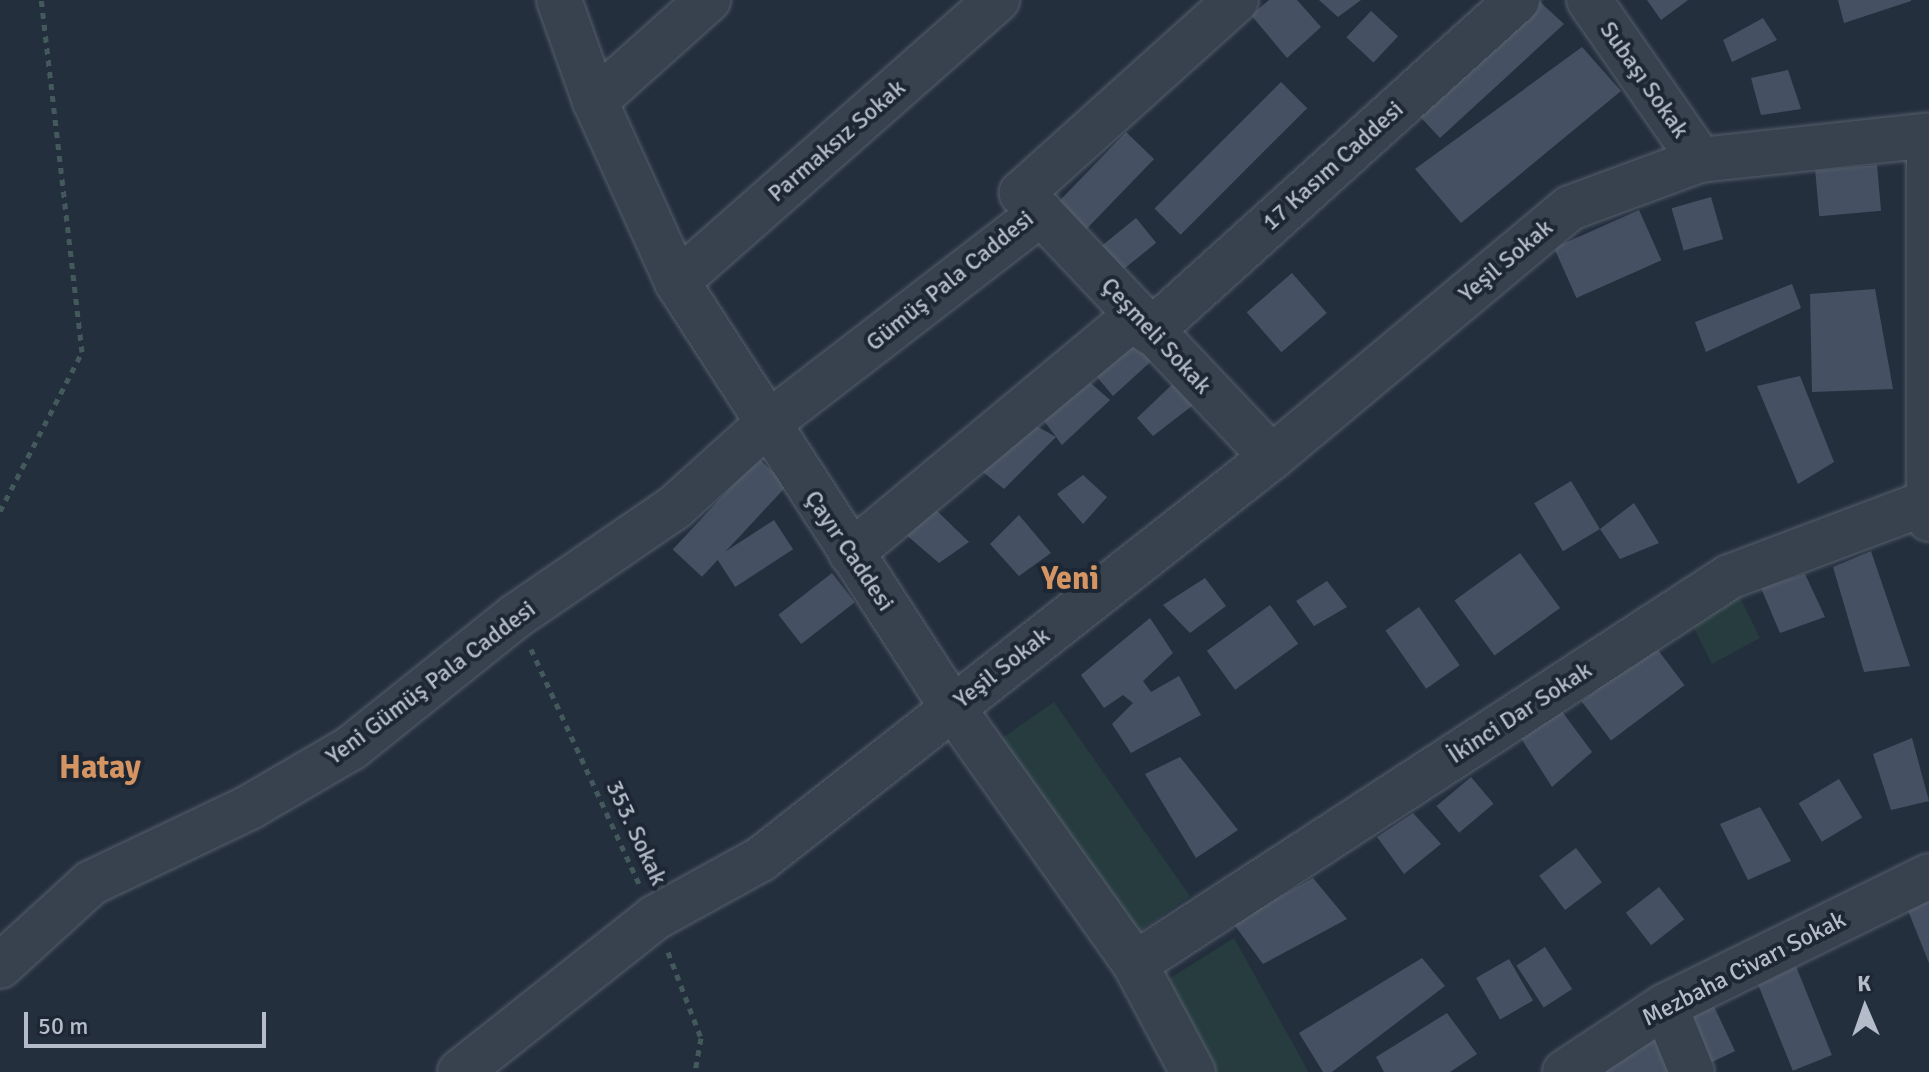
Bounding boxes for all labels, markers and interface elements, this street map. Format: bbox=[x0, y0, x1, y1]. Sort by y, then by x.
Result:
street label: Subaşı Sokak bbox=[1593, 16, 1695, 144]
street label: Parmaksız Sokak bbox=[762, 74, 912, 208]
street label: 17 Kasım Caddesi bbox=[1256, 95, 1410, 237]
street label: Gümüş Pala Caddesi bbox=[860, 205, 1040, 357]
street label: Yeşil Sokak bbox=[1453, 213, 1559, 309]
street label: Çeşmeli Sokak bbox=[1095, 272, 1217, 400]
street label: Çayır Caddesi bbox=[798, 485, 900, 617]
district label: Yeni bbox=[1041, 560, 1099, 598]
street label: Yeni Gümüş Pala Caddesi bbox=[321, 595, 541, 771]
street label: Yeşil Sokak bbox=[948, 622, 1056, 714]
street label: İkinci Dar Sokak bbox=[1443, 656, 1597, 770]
district label: Hatay bbox=[59, 749, 141, 787]
street label: 353. Sokak bbox=[599, 776, 673, 890]
street label: Mezbaha Civarı Sokak bbox=[1638, 905, 1850, 1033]
north arrow bbox=[1825, 968, 1905, 1048]
text: K bbox=[1857, 970, 1871, 997]
scale bar bbox=[28, 996, 270, 1046]
text: 50 m bbox=[38, 1011, 88, 1041]

